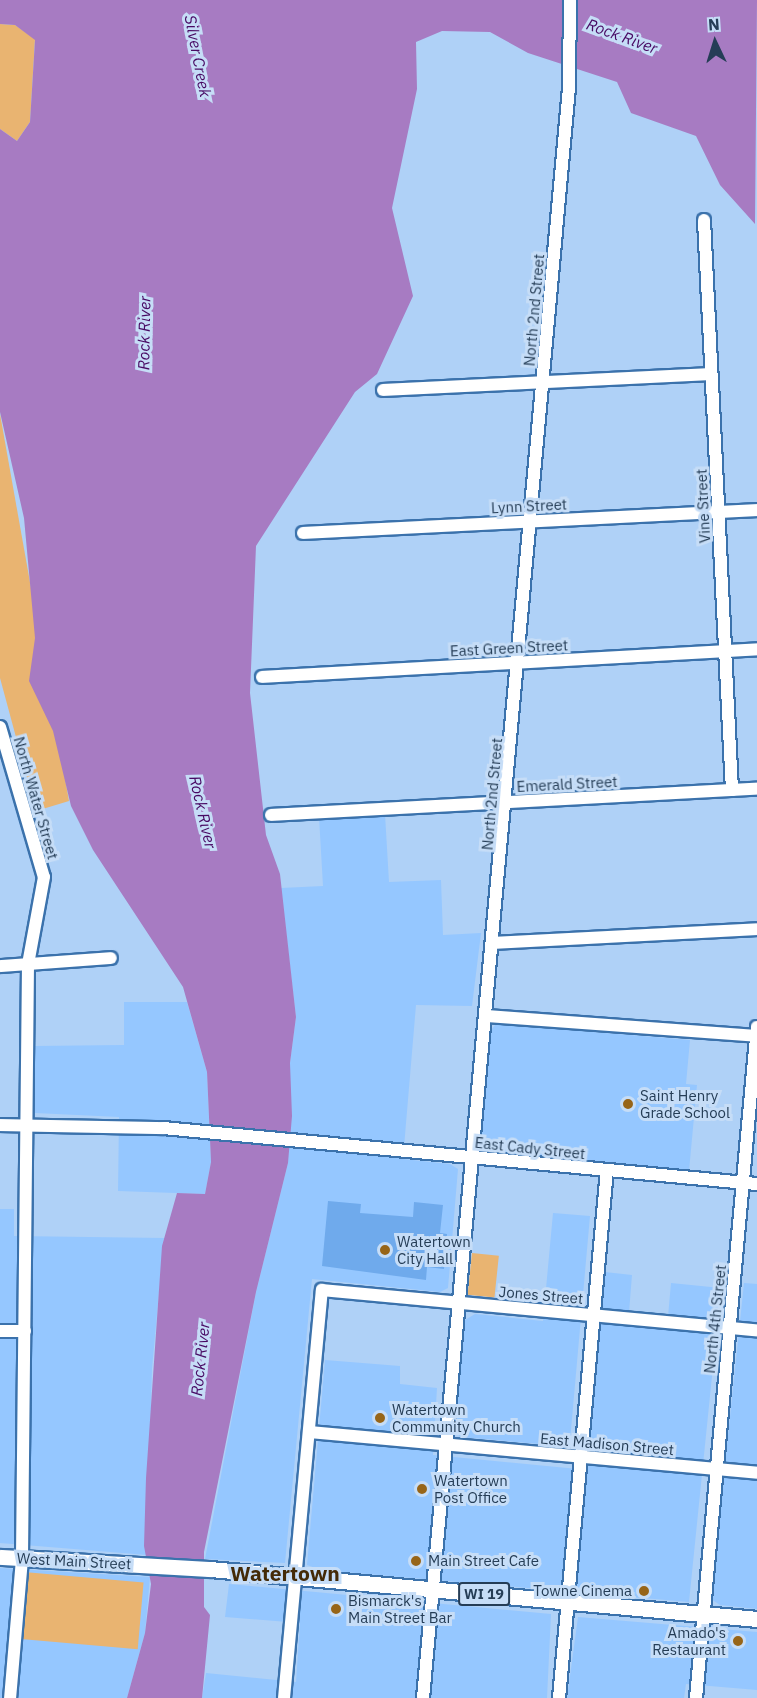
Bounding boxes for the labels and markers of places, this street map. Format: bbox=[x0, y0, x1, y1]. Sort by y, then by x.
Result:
place label: Saint Henry Grade School bbox=[640, 1086, 730, 1121]
marker: Saint Henry Grade School bbox=[621, 1097, 635, 1111]
place label: Watertown City Hall bbox=[397, 1232, 471, 1267]
marker: Watertown City Hall bbox=[378, 1243, 392, 1257]
place label: Watertown Community Church bbox=[392, 1400, 521, 1435]
marker: Watertown Community Church bbox=[373, 1411, 387, 1425]
place label: Watertown Post Office bbox=[434, 1471, 508, 1506]
marker: Watertown Post Office bbox=[415, 1482, 429, 1496]
place label: Main Street Cafe bbox=[428, 1552, 539, 1570]
marker: Main Street Cafe bbox=[409, 1554, 423, 1568]
place label: Towne Cinema bbox=[533, 1582, 632, 1600]
marker: Towne Cinema bbox=[637, 1584, 651, 1598]
place label: Bismarck's Main Street Bar bbox=[348, 1591, 452, 1626]
marker: Bismarck's Main Street Bar bbox=[329, 1602, 343, 1616]
place label: Amado's Restaurant bbox=[652, 1623, 726, 1658]
marker: Amado's Restaurant bbox=[731, 1634, 745, 1648]

